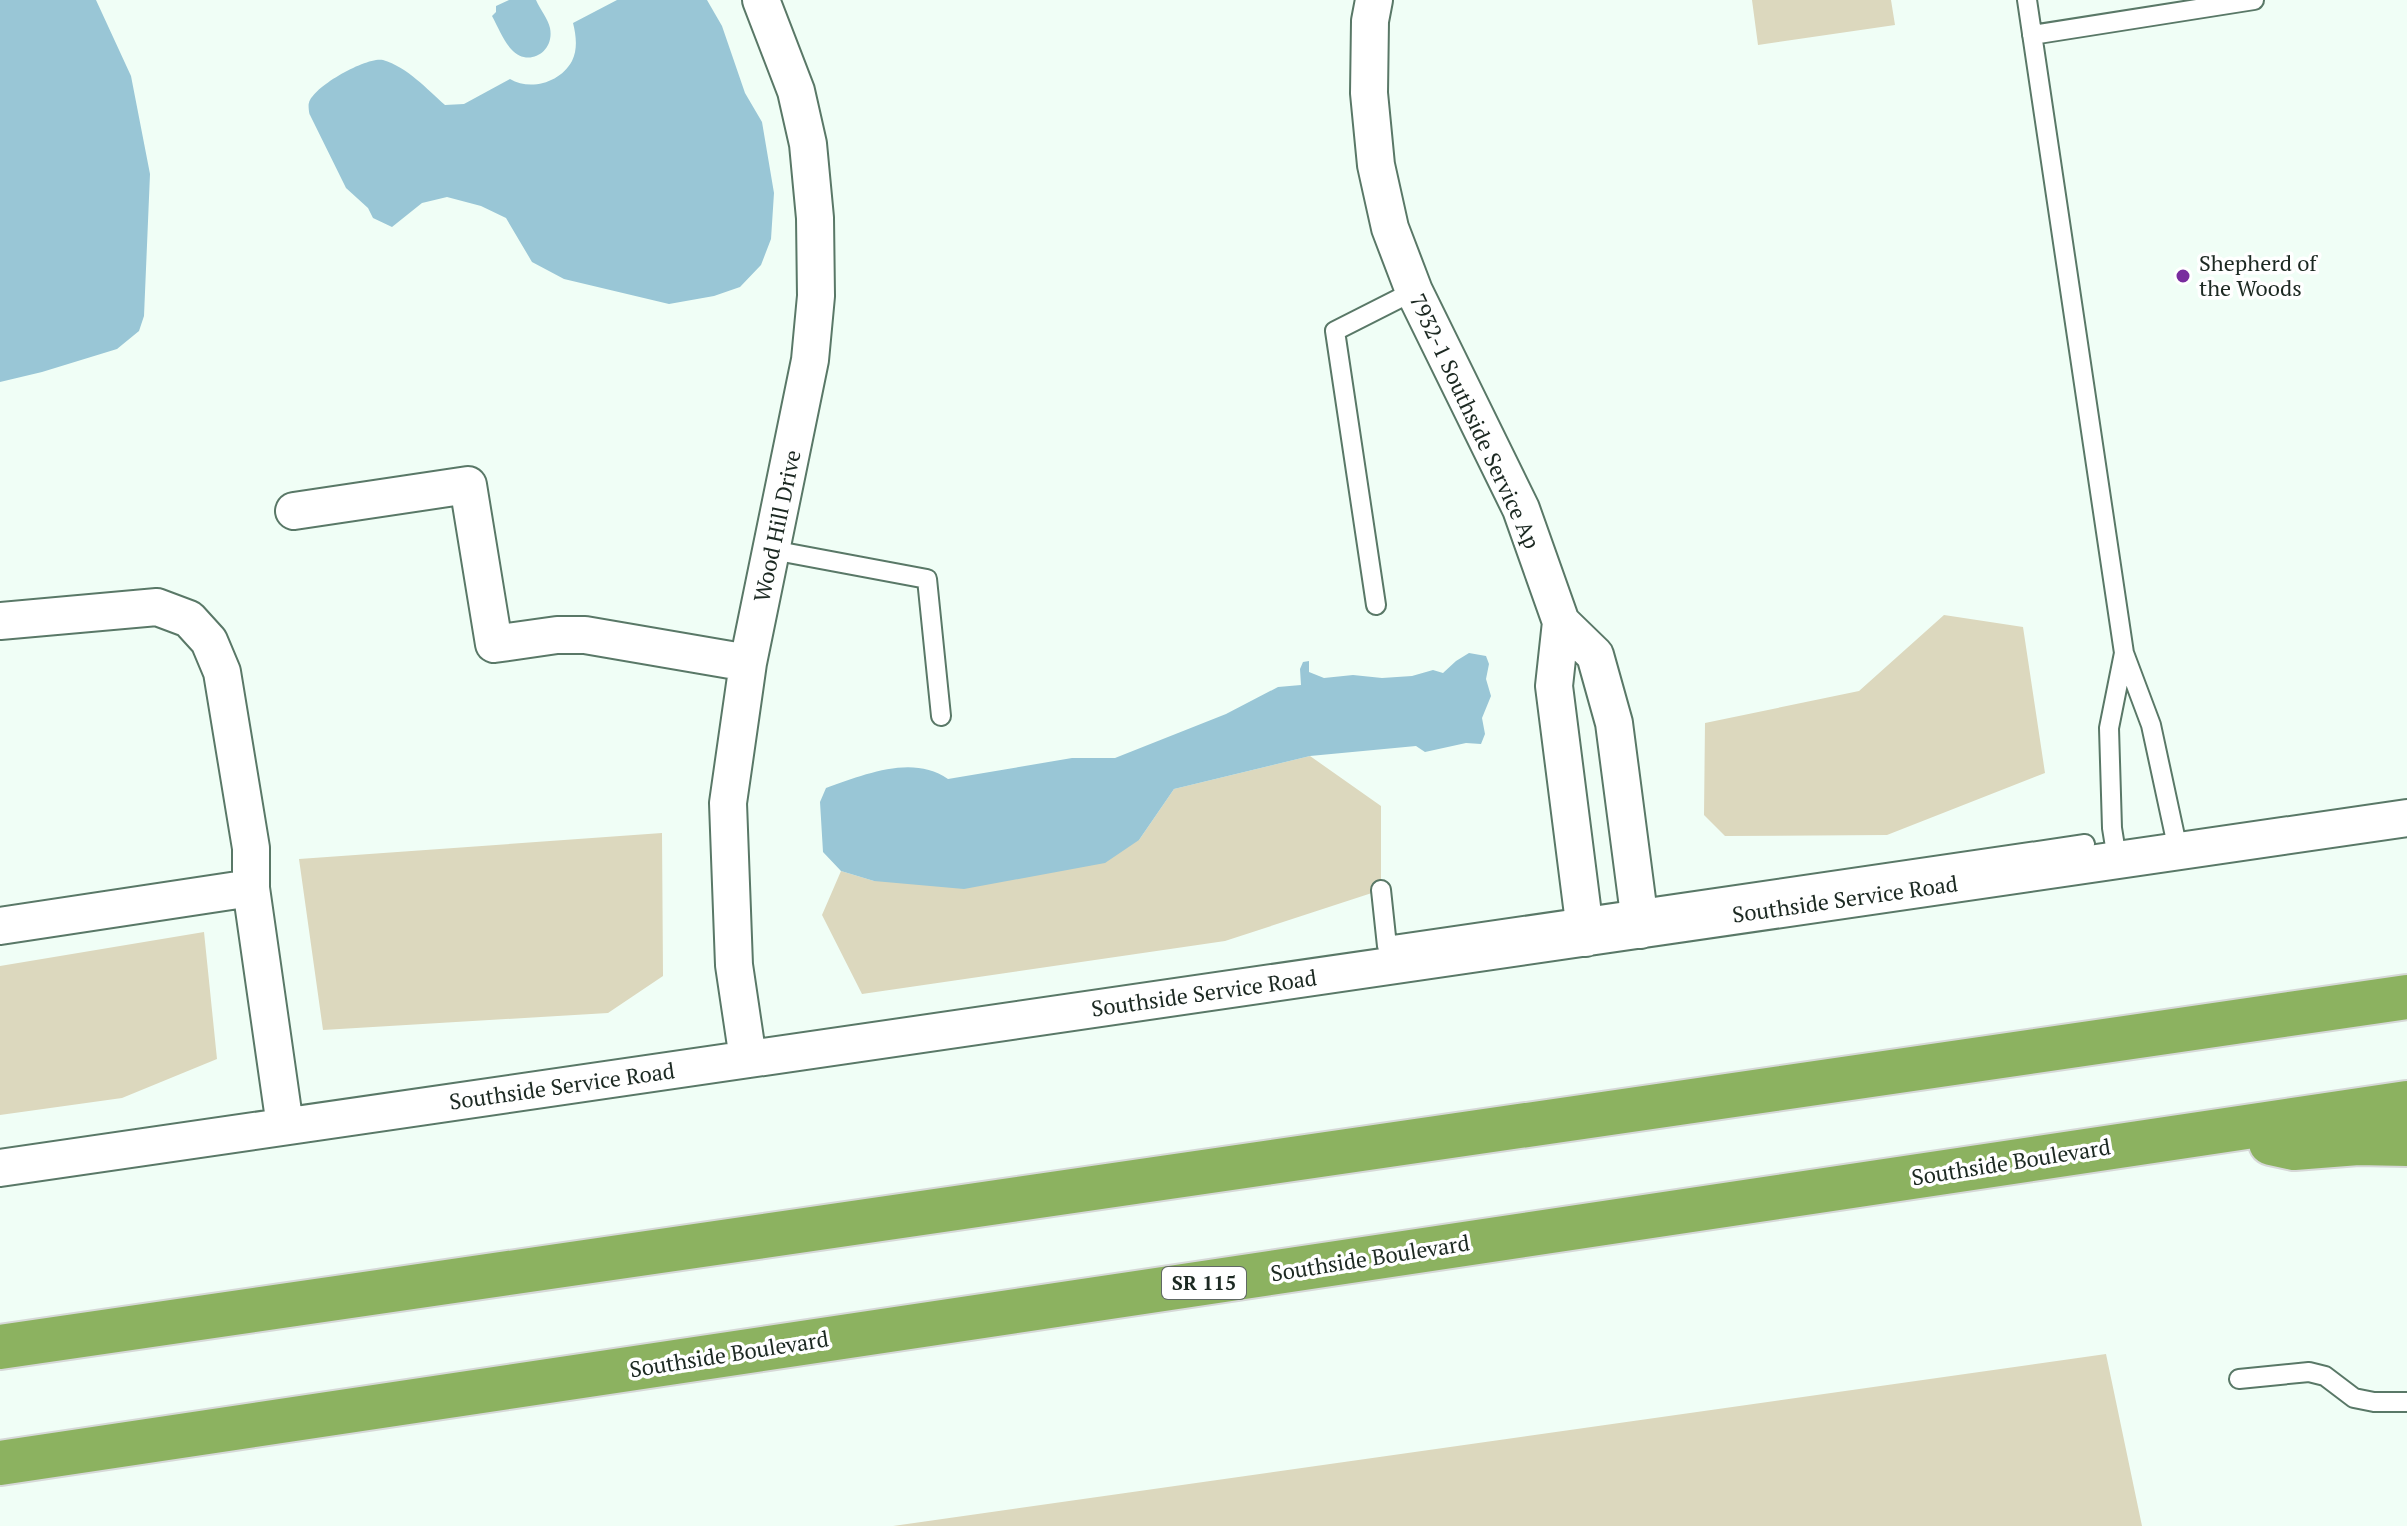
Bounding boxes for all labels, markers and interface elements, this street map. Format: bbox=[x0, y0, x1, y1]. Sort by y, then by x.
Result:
place label: Shepherd of the Woods bbox=[2199, 248, 2318, 302]
marker: Shepherd of the Woods bbox=[2174, 267, 2192, 285]
street label: 7932-1 Southside Service Ap bbox=[1403, 288, 1547, 553]
street label: Wood Hill Drive bbox=[746, 447, 807, 605]
street label: Southside Service Road bbox=[1730, 868, 1959, 929]
street label: Southside Service Road bbox=[1089, 962, 1318, 1023]
street label: Southside Service Road bbox=[447, 1055, 676, 1116]
street label: Southside Boulevard bbox=[1909, 1131, 2112, 1192]
street label: Southside Boulevard bbox=[1268, 1227, 1471, 1288]
road number: SR 115 bbox=[1162, 1267, 1246, 1299]
street label: Southside Boulevard bbox=[627, 1323, 830, 1384]

